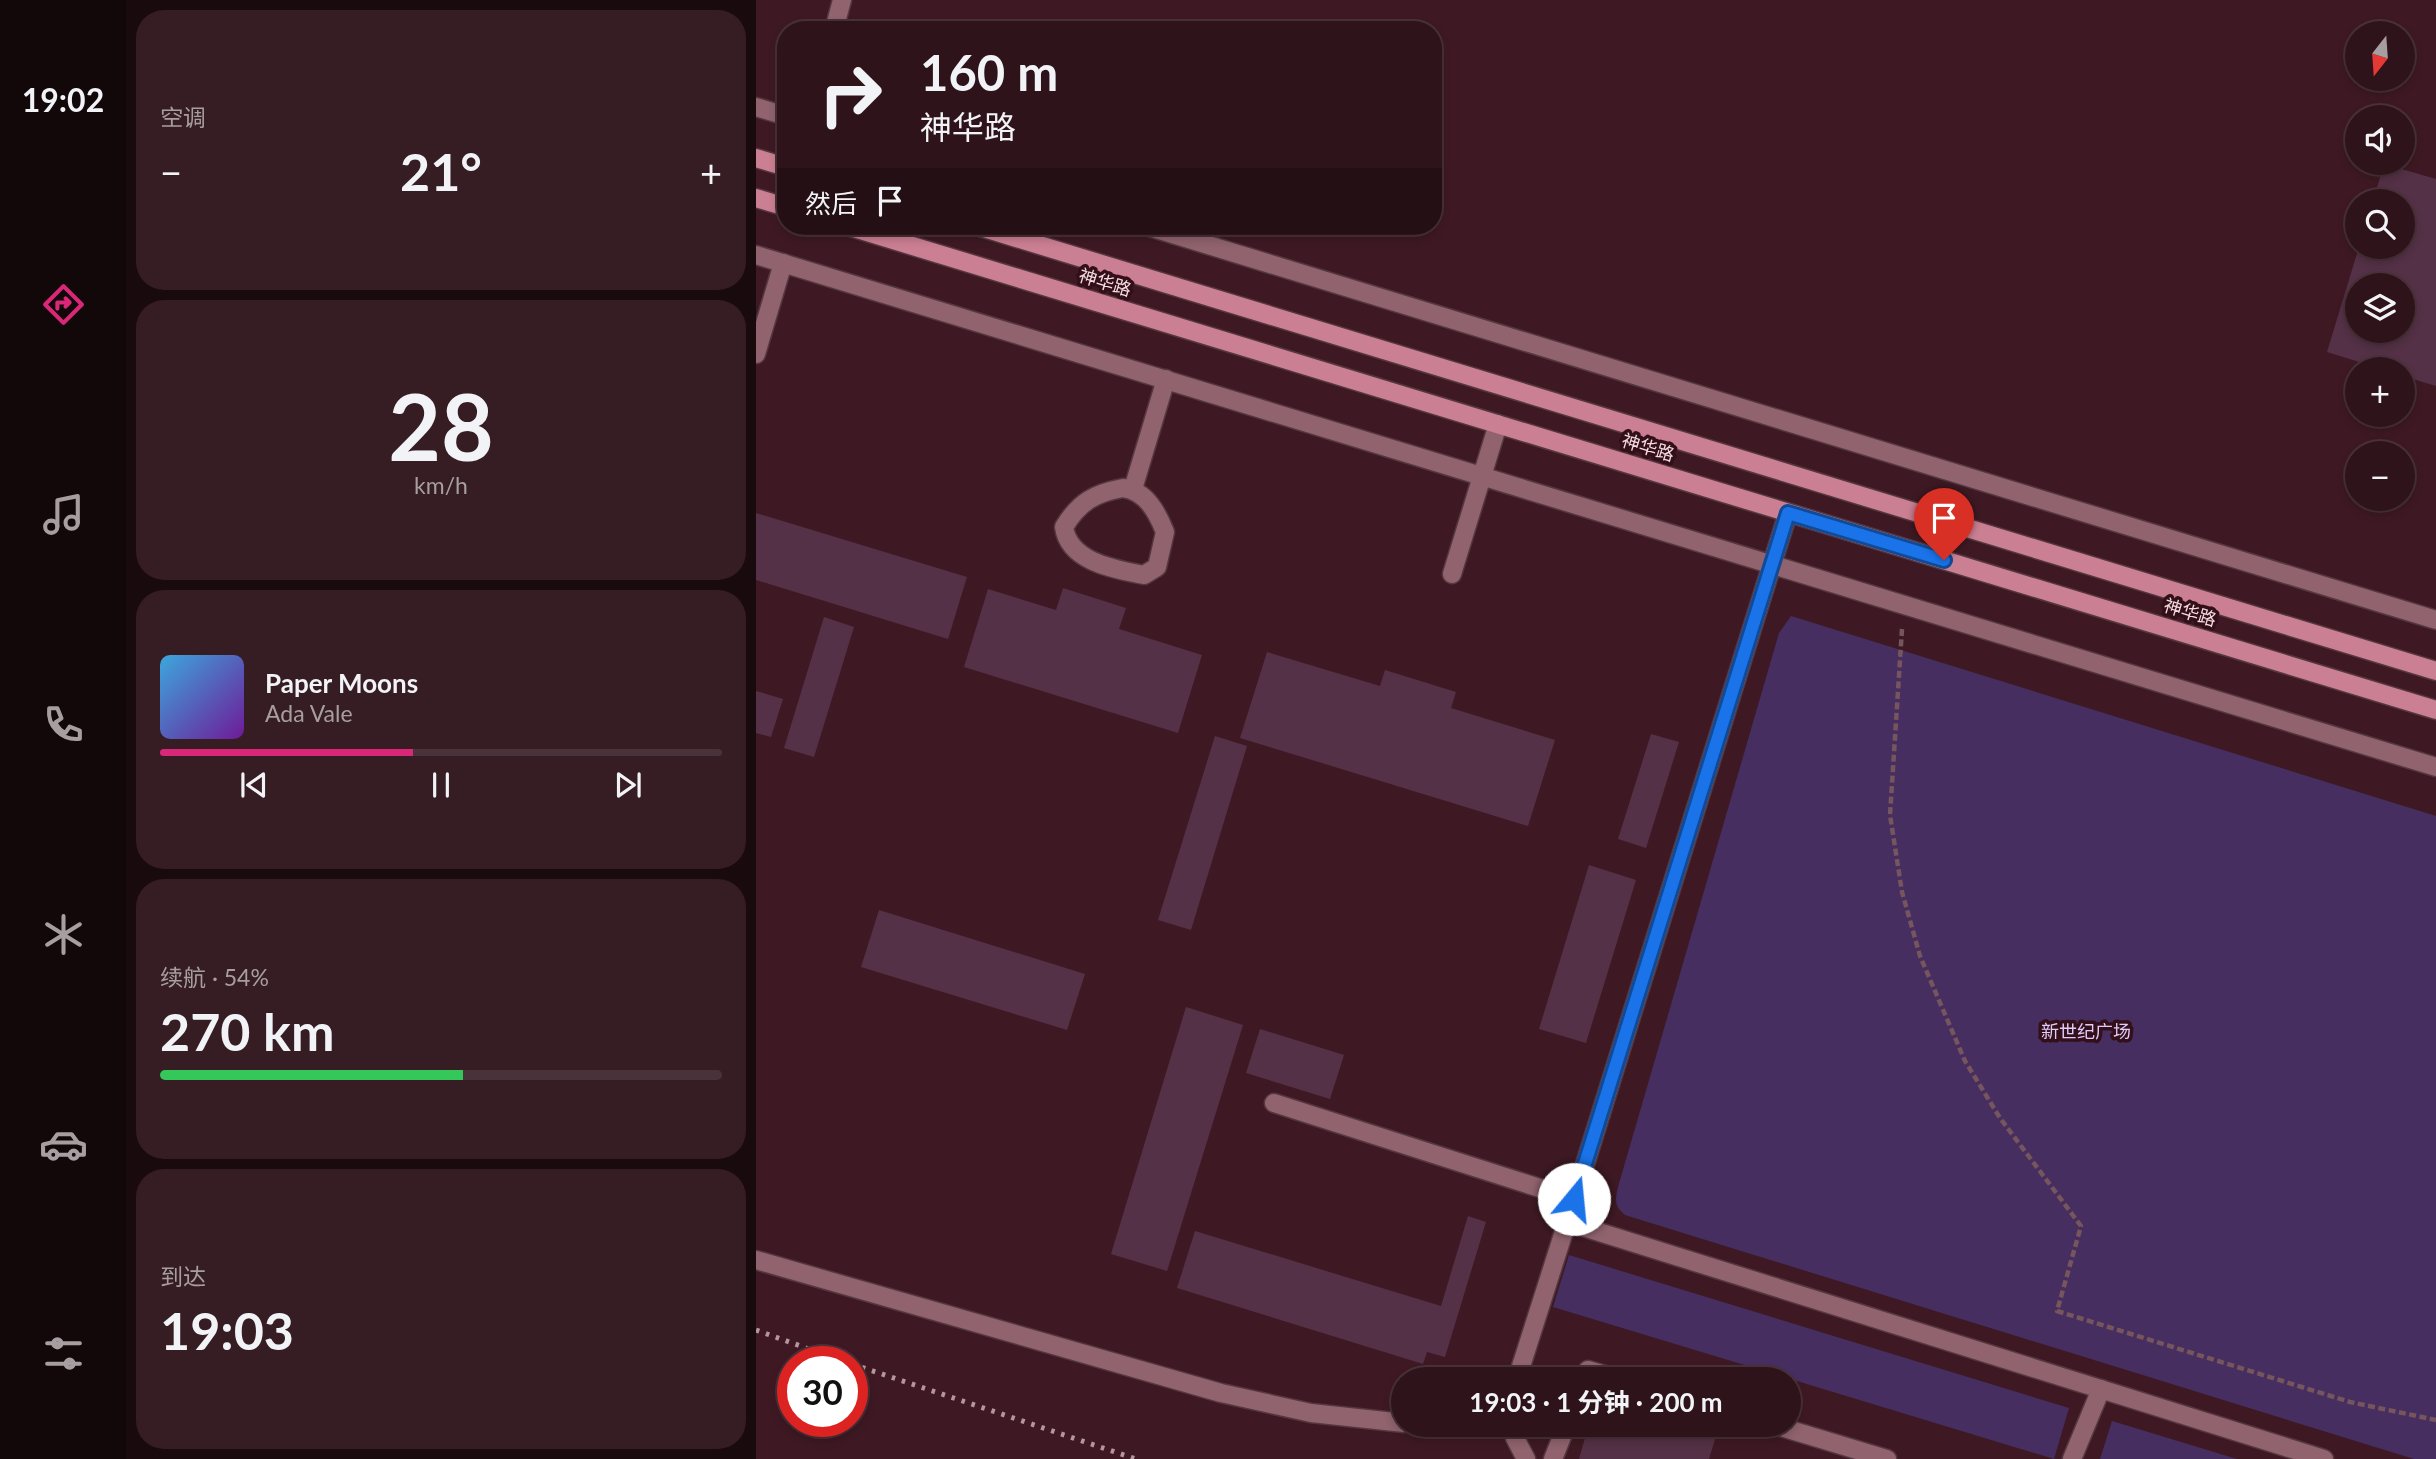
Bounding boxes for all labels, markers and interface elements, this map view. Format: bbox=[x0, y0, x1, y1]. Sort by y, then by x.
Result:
north arrow bbox=[2345, 21, 2415, 91]
map controls bbox=[2345, 21, 2415, 511]
text: 160 m bbox=[920, 43, 1058, 101]
icon: right bbox=[805, 49, 896, 140]
text: 19:02 bbox=[22, 80, 104, 119]
text: 空调 bbox=[160, 103, 206, 131]
button: sound bbox=[2345, 105, 2415, 175]
text: 神华路 bbox=[920, 107, 1016, 146]
text: 21° bbox=[400, 140, 482, 202]
text: − bbox=[160, 149, 182, 195]
text: + bbox=[700, 149, 722, 195]
icon: arrive bbox=[871, 182, 909, 220]
text: 然后 bbox=[805, 187, 857, 219]
button: search bbox=[2345, 189, 2415, 259]
street label: 神华路 bbox=[1076, 264, 1134, 300]
button: layers bbox=[2345, 273, 2415, 343]
icon: directions bbox=[39, 280, 88, 329]
button: + bbox=[2345, 357, 2415, 427]
text: 28 bbox=[388, 371, 494, 480]
street label: 神华路 bbox=[1619, 429, 1677, 465]
button: − bbox=[2345, 441, 2415, 511]
text: km/h bbox=[414, 471, 468, 499]
pin bbox=[1914, 488, 1974, 560]
icon: music bbox=[39, 490, 88, 539]
icon: arrive bbox=[1925, 499, 1963, 537]
street label: 神华路 bbox=[2161, 594, 2219, 630]
text: Paper Moons bbox=[265, 667, 418, 699]
text: Ada Vale bbox=[265, 699, 353, 727]
icon: phone bbox=[39, 700, 88, 749]
icon: previous bbox=[235, 766, 273, 804]
icon: pause bbox=[422, 766, 460, 804]
icon: next bbox=[609, 766, 647, 804]
icon: climate bbox=[39, 910, 88, 959]
text: 续航 · 54% bbox=[160, 963, 269, 991]
text: 270 km bbox=[160, 1000, 334, 1062]
park label: 新世纪广场 bbox=[2041, 1020, 2131, 1042]
icon: car bbox=[39, 1120, 88, 1169]
position arrow bbox=[1537, 1162, 1611, 1236]
text: 到达 bbox=[160, 1262, 206, 1290]
text: 19:03 bbox=[160, 1299, 294, 1361]
icon: filters bbox=[39, 1329, 88, 1378]
speed limit sign: 30 bbox=[777, 1346, 868, 1437]
text: 19:03 · 1 分钟 · 200 m bbox=[1469, 1386, 1723, 1418]

